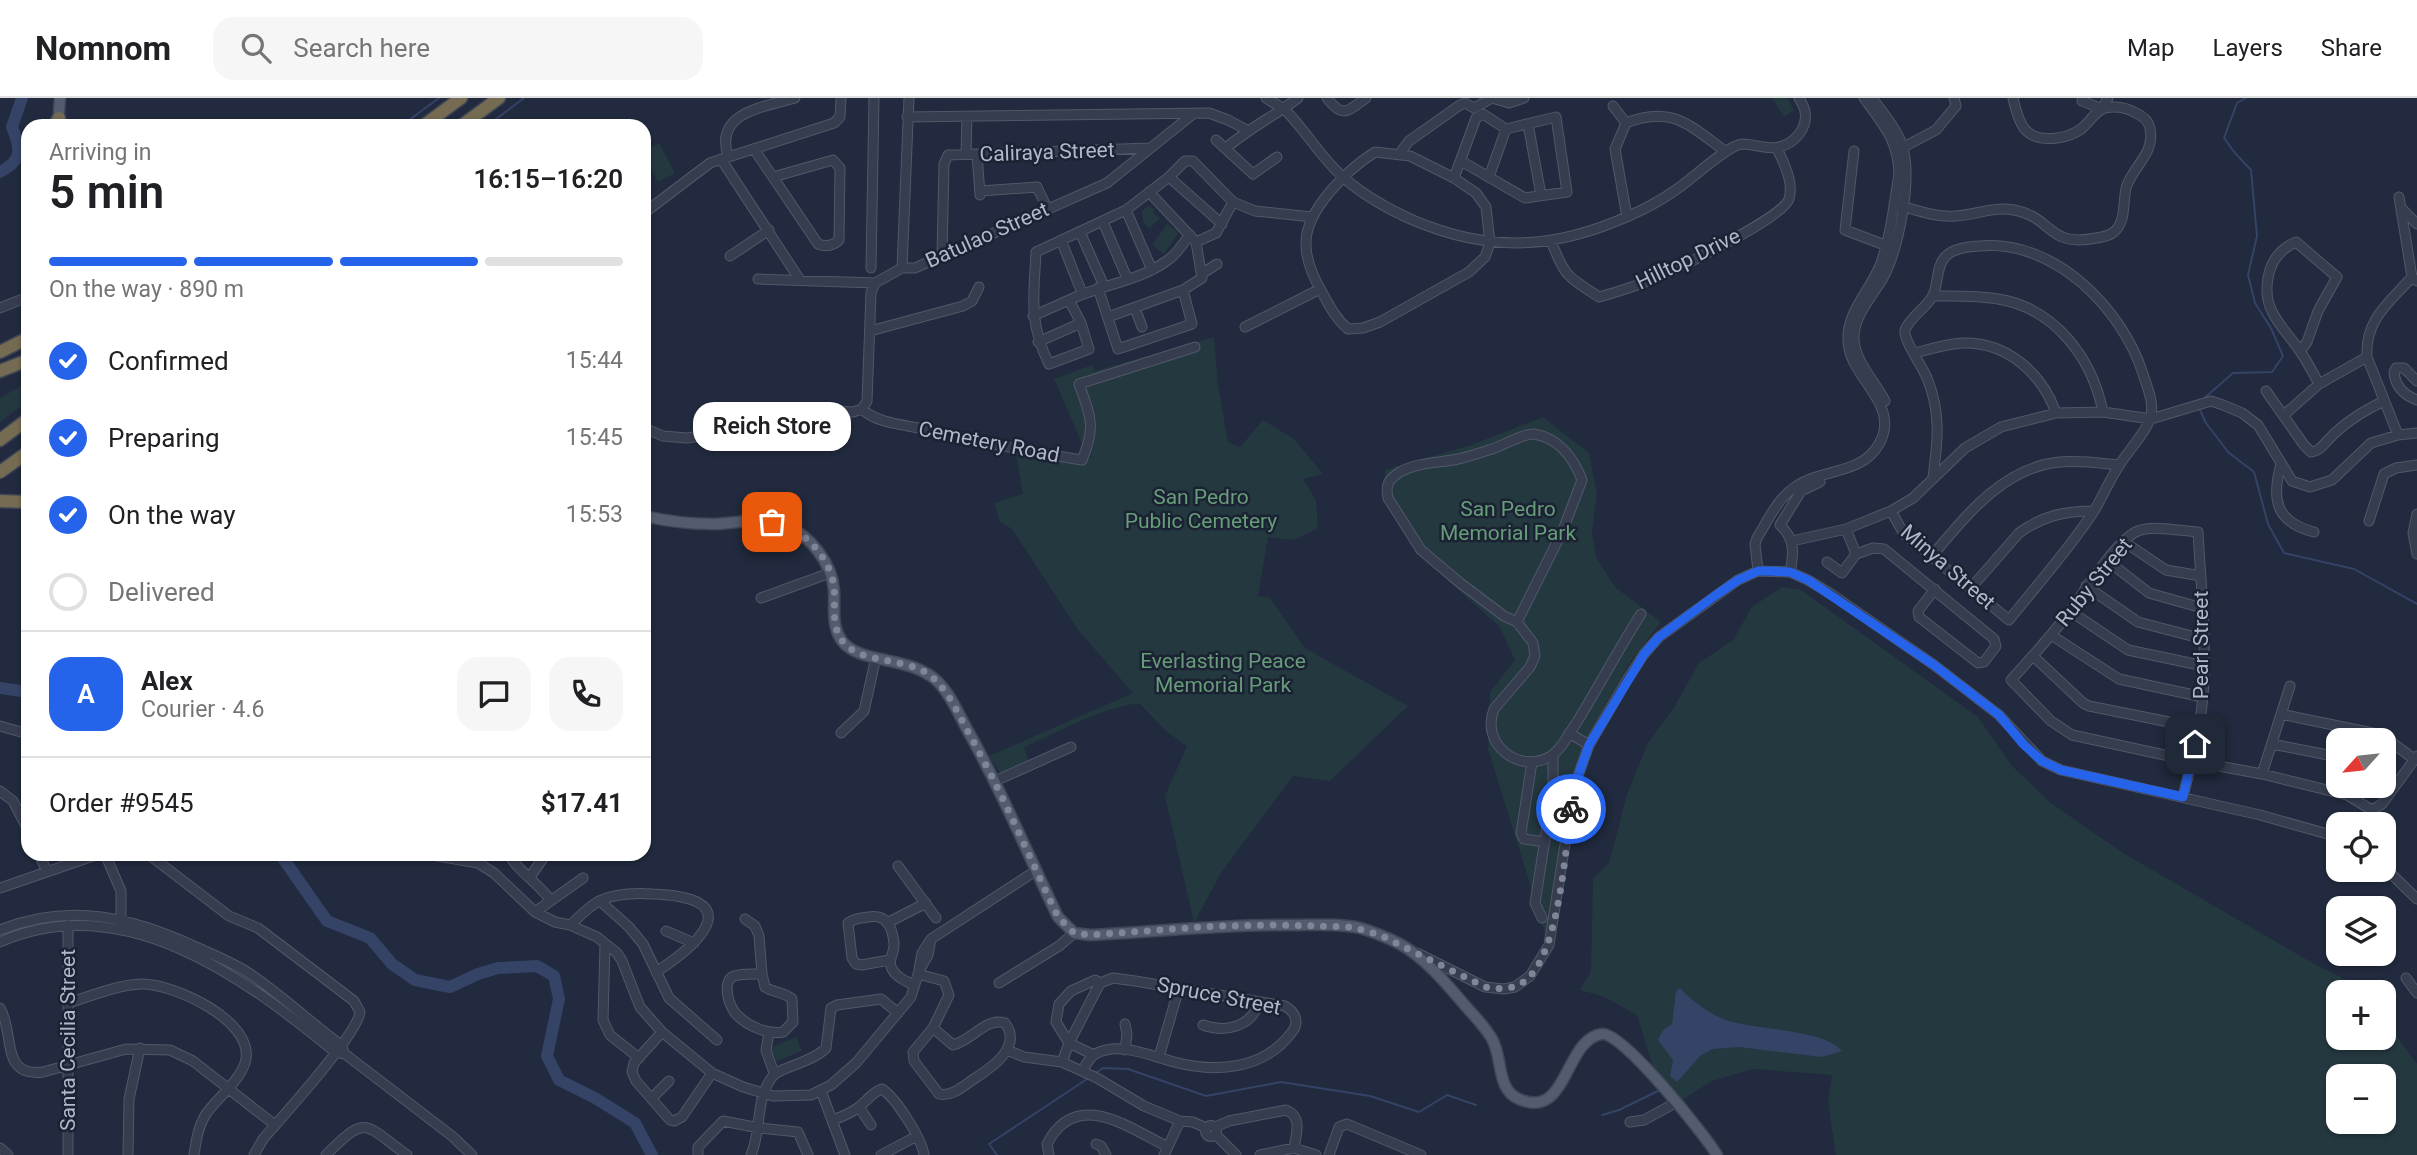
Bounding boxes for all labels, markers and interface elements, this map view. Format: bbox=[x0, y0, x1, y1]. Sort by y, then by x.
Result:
search box bbox=[213, 17, 703, 80]
text: Nomnom bbox=[35, 29, 171, 68]
icon: search bbox=[237, 29, 275, 67]
text: Search here bbox=[293, 33, 430, 63]
text: Map bbox=[2127, 34, 2175, 62]
text: Layers bbox=[2213, 34, 2283, 62]
text: Share bbox=[2321, 34, 2382, 62]
street label: Caliraya Street bbox=[979, 138, 1115, 166]
text: Arriving in bbox=[49, 139, 152, 166]
text: 16:15–16:20 bbox=[473, 164, 623, 194]
text: 5 min bbox=[49, 165, 164, 219]
street label: Batulao Street bbox=[922, 197, 1052, 273]
street label: Hilltop Drive bbox=[1632, 223, 1744, 295]
text: On the way · 890 m bbox=[49, 276, 244, 303]
icon: check bbox=[49, 342, 87, 380]
text: Confirmed bbox=[108, 346, 229, 376]
text: 15:44 bbox=[566, 347, 623, 374]
callout: Reich Store bbox=[693, 403, 851, 452]
text: Reich Store bbox=[713, 413, 831, 440]
street label: Cemetery Road bbox=[917, 417, 1061, 467]
icon: check bbox=[49, 419, 87, 457]
text: Preparing bbox=[108, 423, 220, 453]
text: 15:45 bbox=[566, 424, 623, 451]
park label: San Pedro Public Cemetery bbox=[1125, 485, 1277, 533]
pin bbox=[742, 492, 802, 552]
icon: check bbox=[49, 496, 87, 534]
park label: San Pedro Memorial Park bbox=[1440, 497, 1576, 545]
text: On the way bbox=[108, 500, 236, 530]
text: 15:53 bbox=[566, 501, 623, 528]
icon: bag bbox=[753, 503, 791, 541]
street label: Minya Street bbox=[1896, 520, 2000, 614]
street label: Ruby Street bbox=[2051, 533, 2137, 631]
text: Delivered bbox=[108, 577, 215, 607]
street label: Pearl Street bbox=[2189, 591, 2213, 699]
park label: Everlasting Peace Memorial Park bbox=[1140, 649, 1306, 697]
button: chat bbox=[457, 657, 531, 731]
button: phone bbox=[549, 657, 623, 731]
text: Alex bbox=[141, 666, 193, 696]
text: A bbox=[77, 679, 95, 709]
text: Courier · 4.6 bbox=[141, 696, 264, 723]
pin bbox=[2165, 714, 2225, 774]
icon: home bbox=[2176, 725, 2214, 763]
north arrow bbox=[2326, 728, 2396, 798]
map controls bbox=[2326, 728, 2396, 1134]
courier bbox=[1536, 774, 1606, 844]
text: Order #9545 bbox=[49, 788, 194, 818]
text: $17.41 bbox=[541, 788, 623, 818]
icon: bike bbox=[1552, 790, 1590, 828]
button: locate bbox=[2326, 812, 2396, 882]
button: layers bbox=[2326, 896, 2396, 966]
street label: Santa Cecilia Street bbox=[56, 949, 80, 1131]
street label: Spruce Street bbox=[1155, 972, 1283, 1020]
button: + bbox=[2326, 980, 2396, 1050]
button: − bbox=[2326, 1064, 2396, 1134]

